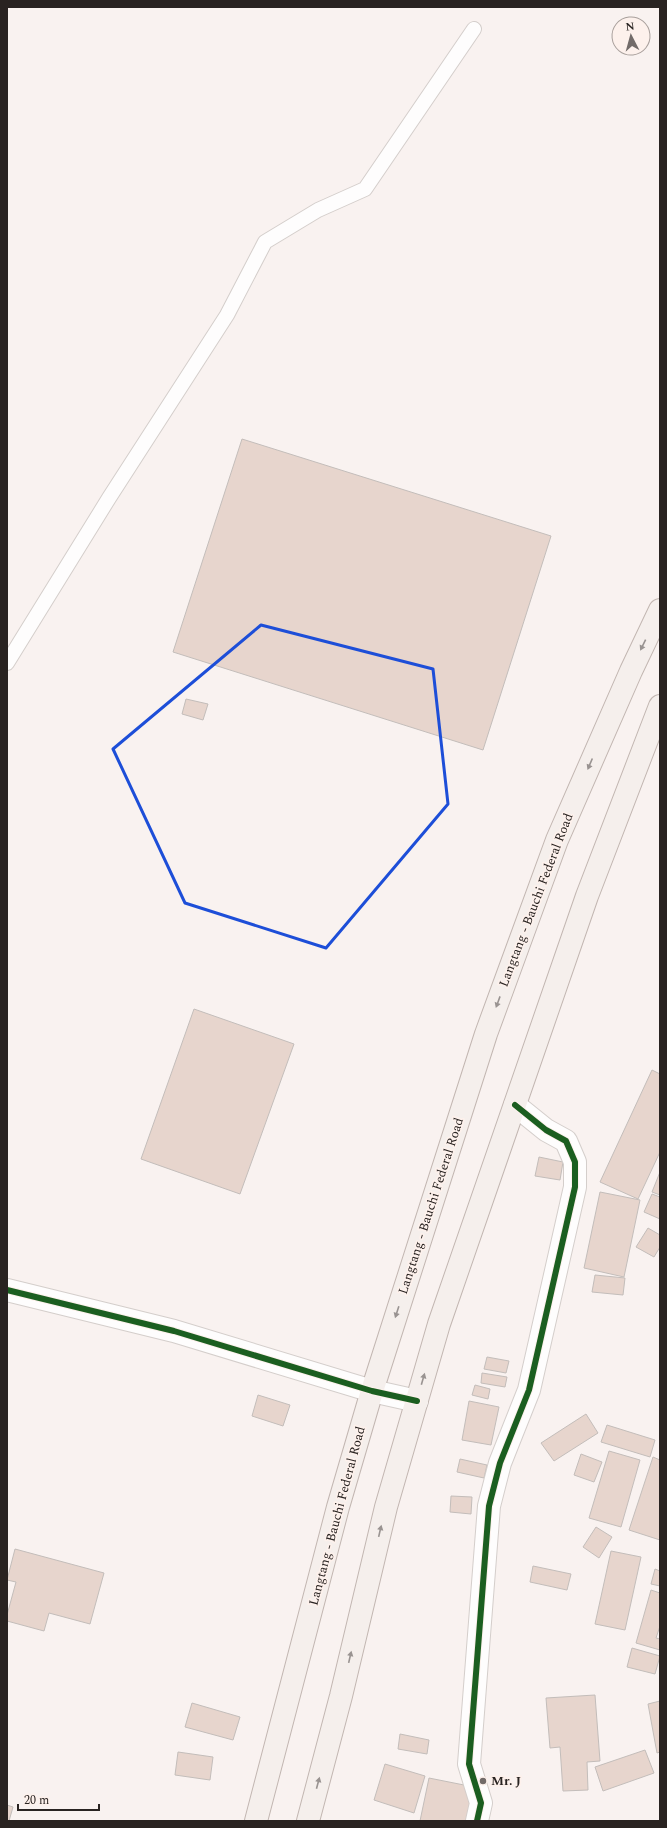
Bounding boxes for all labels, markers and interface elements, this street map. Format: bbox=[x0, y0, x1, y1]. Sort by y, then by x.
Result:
north arrow bbox=[611, 16, 651, 56]
text: N bbox=[625, 18, 635, 35]
one-way arrow bbox=[640, 639, 646, 651]
one-way arrow bbox=[587, 758, 593, 770]
street label: Langtang - Bauchi Federal Road bbox=[494, 810, 578, 990]
one-way arrow bbox=[494, 997, 500, 1009]
street label: Langtang - Bauchi Federal Road bbox=[393, 1115, 469, 1297]
one-way arrow bbox=[394, 1307, 400, 1319]
one-way arrow bbox=[420, 1373, 426, 1385]
street label: Langtang - Bauchi Federal Road bbox=[303, 1424, 371, 1608]
one-way arrow bbox=[377, 1525, 383, 1537]
one-way arrow bbox=[348, 1651, 354, 1664]
place label: Mr. J bbox=[491, 1771, 522, 1791]
marker: Mr. J bbox=[478, 1776, 488, 1786]
one-way arrow bbox=[315, 1777, 321, 1789]
scale bar bbox=[18, 1786, 99, 1812]
text: 20 m bbox=[24, 1791, 49, 1810]

